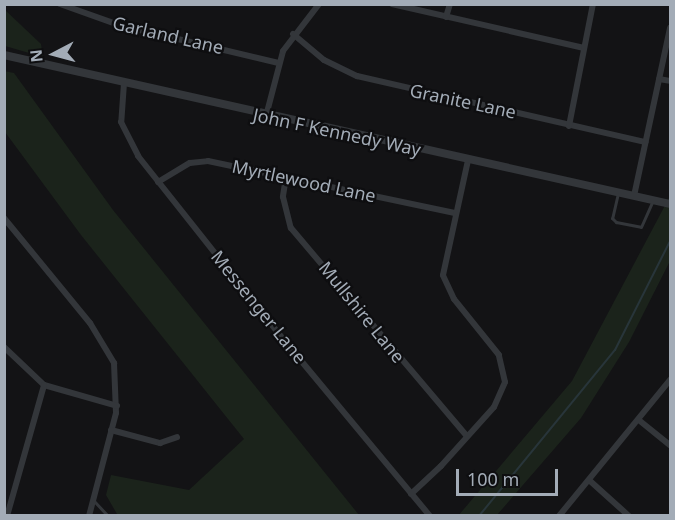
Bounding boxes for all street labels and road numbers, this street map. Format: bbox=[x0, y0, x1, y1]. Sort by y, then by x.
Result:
street label: Garland Lane bbox=[110, 12, 226, 58]
street label: Granite Lane bbox=[408, 79, 518, 123]
street label: John F Kennedy Way bbox=[251, 104, 423, 160]
street label: Myrtlewood Lane bbox=[230, 155, 378, 207]
street label: Messenger Lane bbox=[207, 246, 311, 368]
street label: Mullshire Lane bbox=[315, 257, 409, 367]

